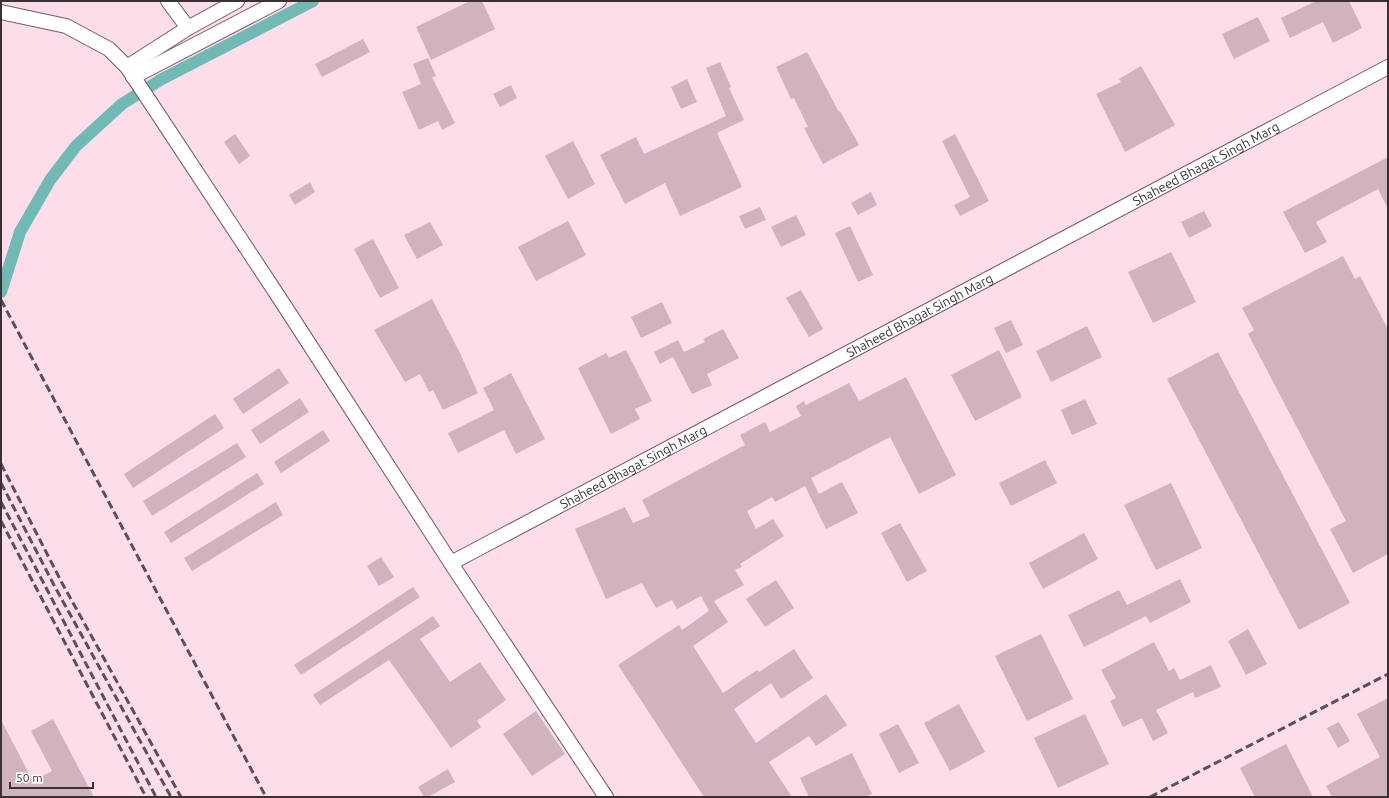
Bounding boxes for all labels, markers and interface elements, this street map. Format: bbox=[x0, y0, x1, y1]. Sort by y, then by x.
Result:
street label: Shaheed Bhagat Singh Marg bbox=[1130, 119, 1281, 208]
street label: Shaheed Bhagat Singh Marg bbox=[844, 271, 995, 360]
street label: Shaheed Bhagat Singh Marg bbox=[557, 422, 709, 511]
scale bar bbox=[10, 764, 93, 790]
text: 50 m bbox=[16, 771, 43, 784]

